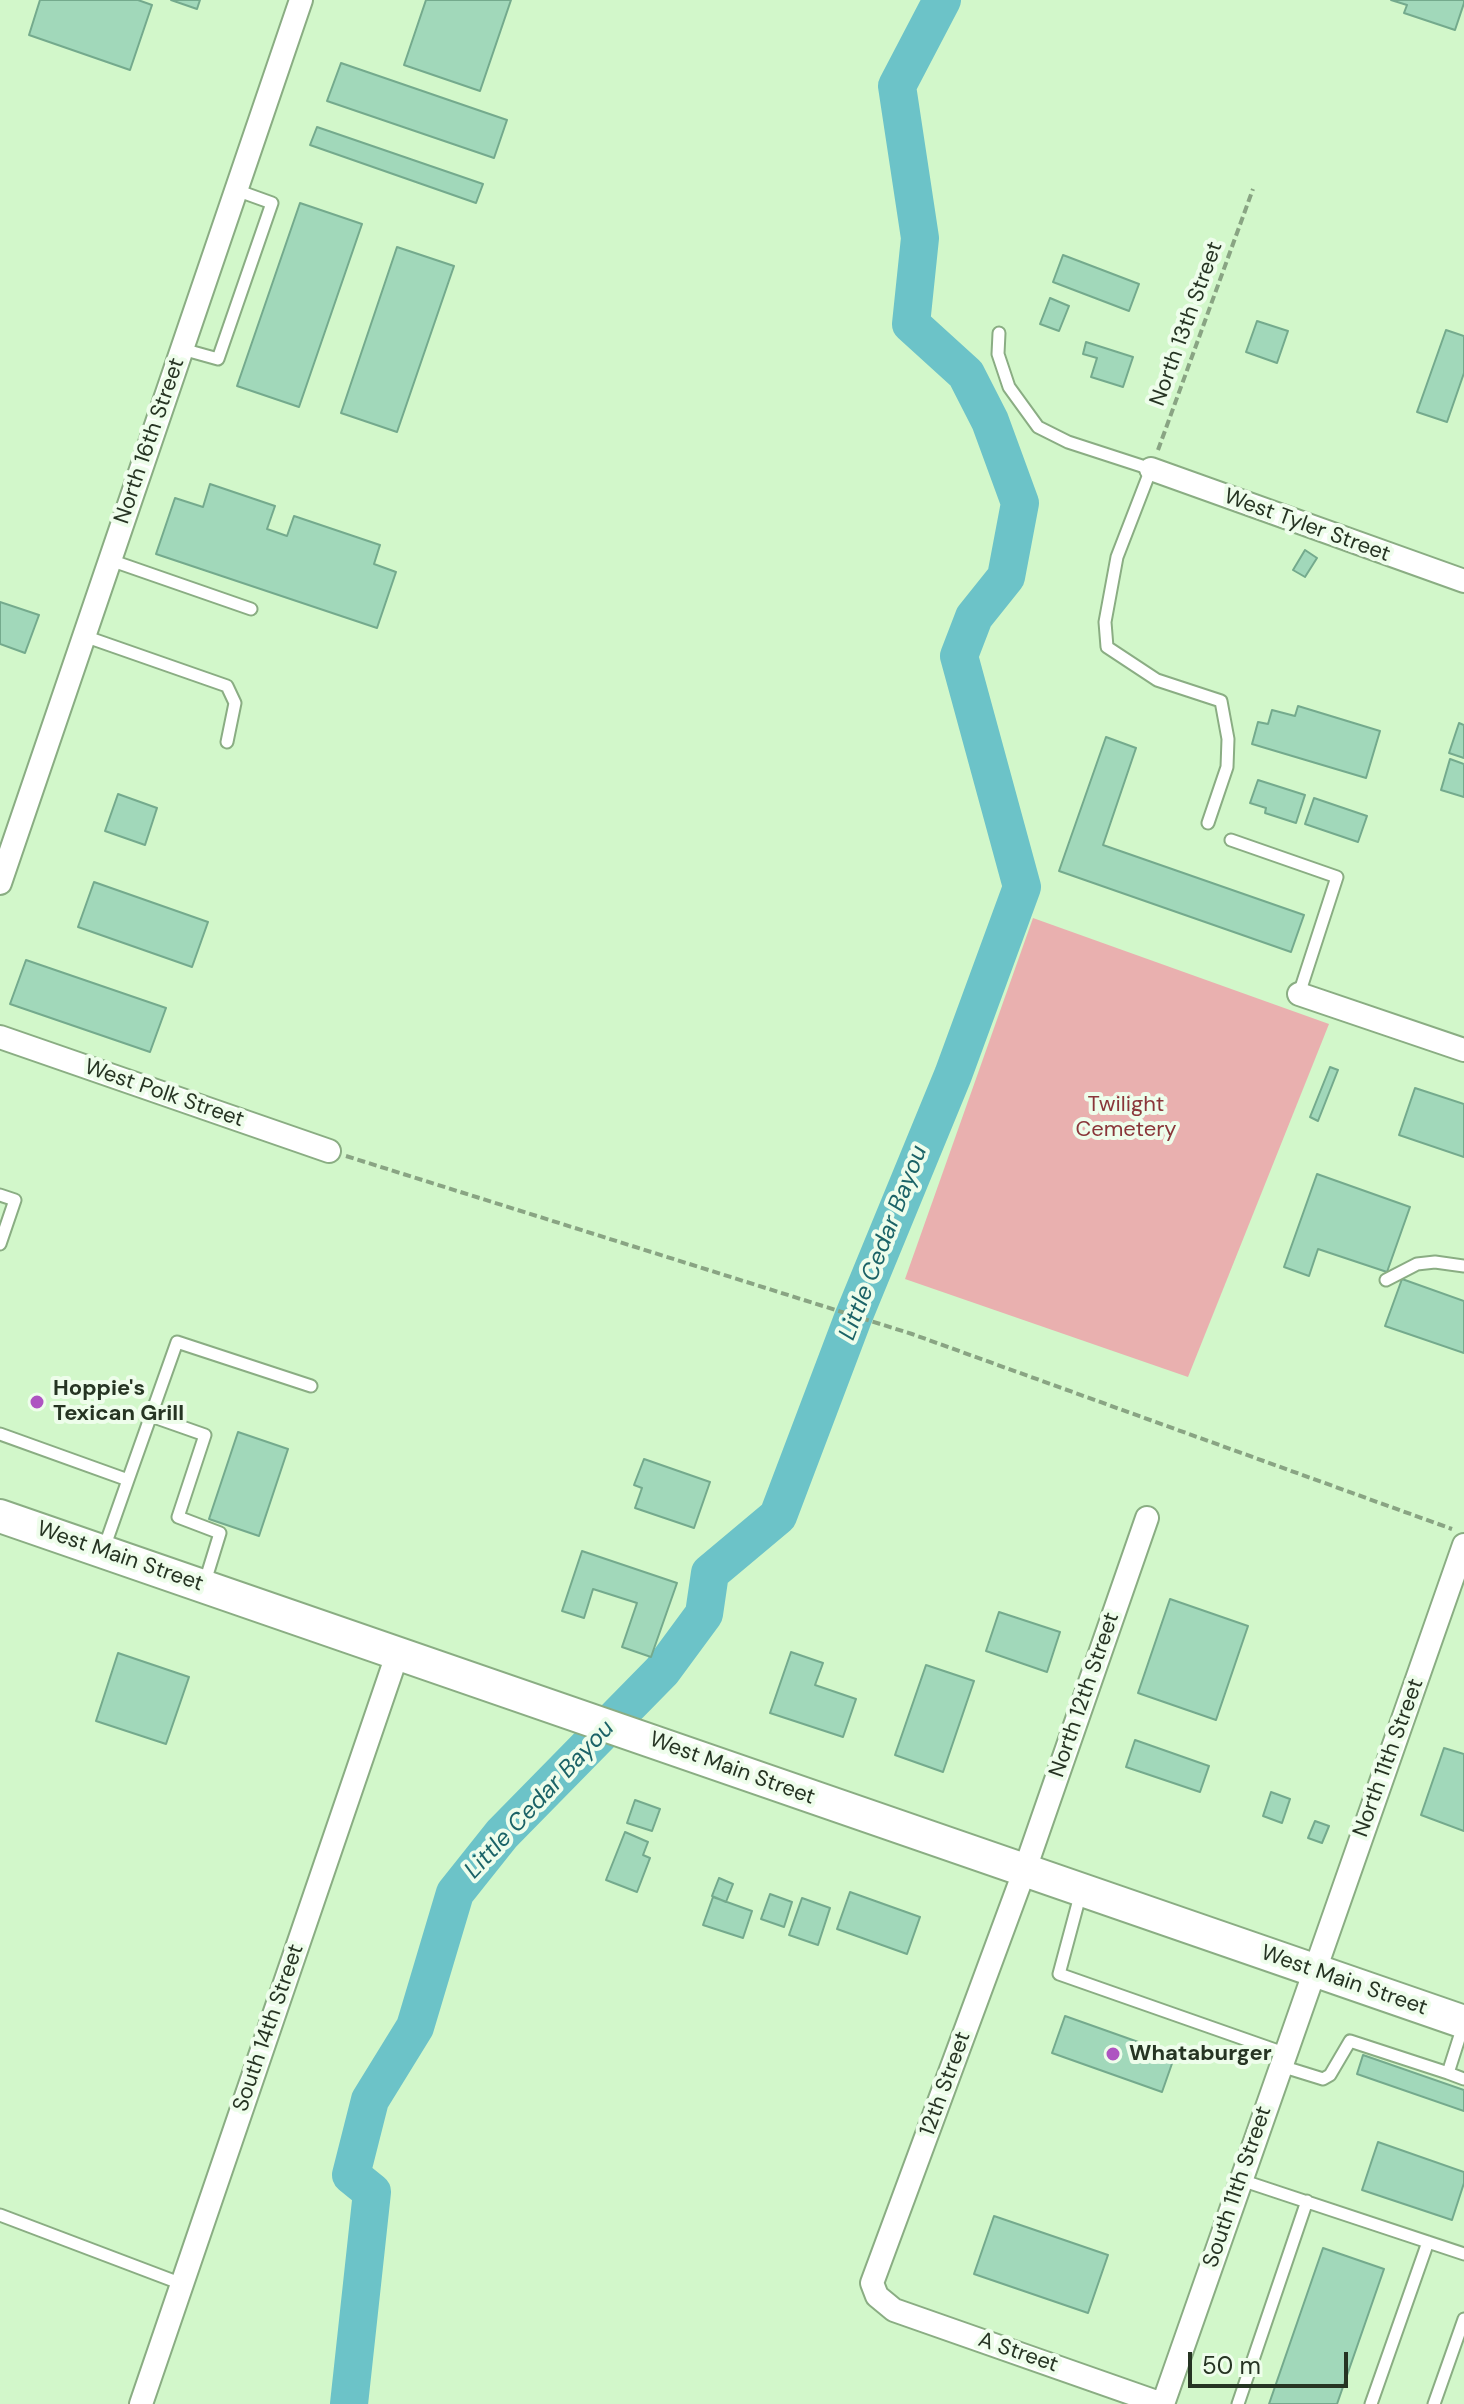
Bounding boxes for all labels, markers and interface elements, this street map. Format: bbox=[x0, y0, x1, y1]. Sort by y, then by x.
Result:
street label: North 13th Street bbox=[1145, 238, 1229, 410]
street label: North 16th Street bbox=[109, 355, 191, 527]
street label: West Tyler Street bbox=[1220, 484, 1394, 568]
street label: West Polk Street bbox=[81, 1054, 247, 1134]
park label: Twilight Cemetery bbox=[1075, 1092, 1177, 1144]
water label: Little Cedar Bayou bbox=[834, 1142, 934, 1344]
place label: Hoppie's Texican Grill bbox=[53, 1376, 184, 1428]
marker: Hoppie's Texican Grill bbox=[28, 1393, 46, 1411]
street label: West Main Street bbox=[33, 1516, 207, 1598]
street label: North 12th Street bbox=[1044, 1609, 1126, 1781]
street label: North 11th Street bbox=[1348, 1675, 1430, 1841]
water label: Little Cedar Bayou bbox=[459, 1715, 621, 1885]
street label: West Main Street bbox=[646, 1727, 818, 1811]
street label: West Main Street bbox=[1257, 1940, 1431, 2022]
street label: South 14th Street bbox=[228, 1941, 310, 2115]
street label: 12th Street bbox=[915, 2028, 977, 2140]
place label: Whataburger bbox=[1129, 2041, 1272, 2067]
marker: Whataburger bbox=[1104, 2045, 1122, 2063]
street label: South 11th Street bbox=[1198, 2103, 1278, 2271]
street label: A Street bbox=[975, 2327, 1061, 2379]
scale bar bbox=[1192, 2336, 1352, 2386]
text: 50 m bbox=[1202, 2350, 1261, 2381]

